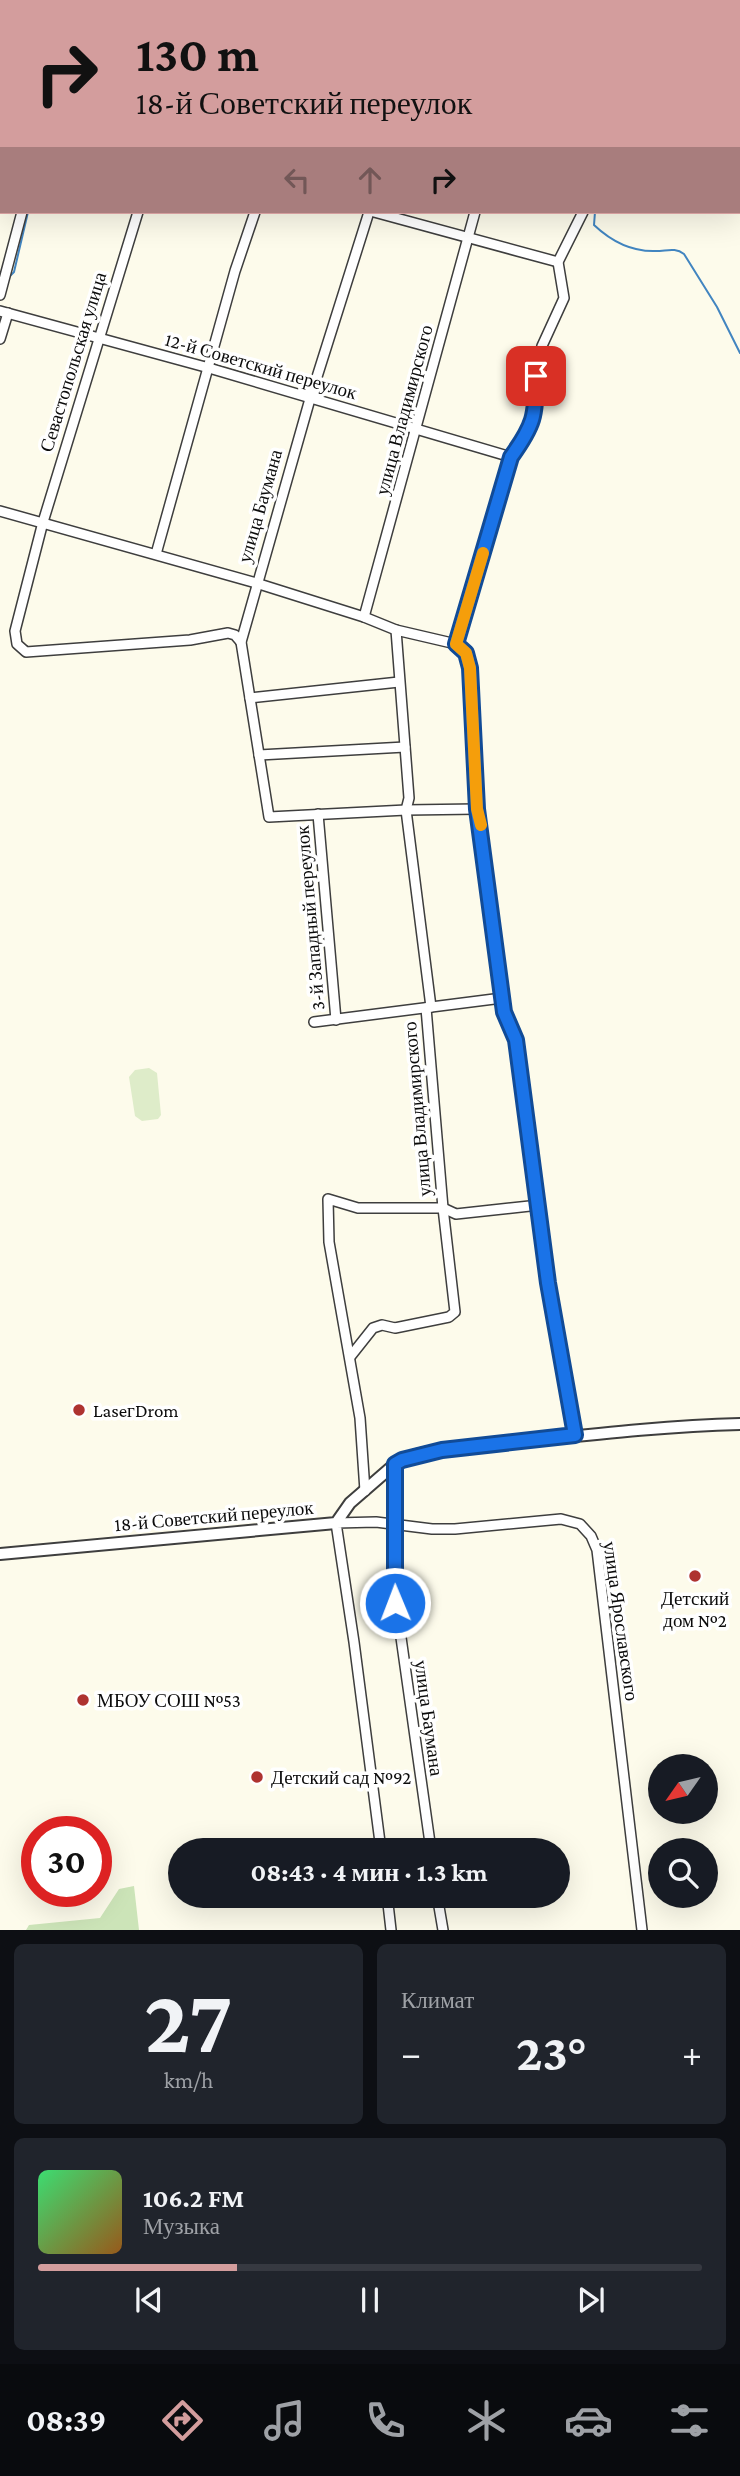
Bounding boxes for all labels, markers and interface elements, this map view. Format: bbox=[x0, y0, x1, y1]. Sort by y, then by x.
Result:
text: 130 m bbox=[136, 27, 259, 82]
icon: right bbox=[21, 28, 112, 119]
text: 18-й Советский переулок bbox=[136, 85, 472, 121]
icon: left bbox=[278, 161, 316, 199]
icon: ahead bbox=[351, 161, 389, 199]
icon: right bbox=[424, 161, 462, 199]
street label: Севастопольская улица bbox=[36, 269, 111, 455]
street label: улица Владимирского bbox=[371, 322, 437, 498]
street label: 12-й Советский переулок bbox=[163, 329, 360, 404]
pin bbox=[506, 346, 566, 406]
icon: arrive bbox=[517, 357, 555, 395]
street label: улица Баумана bbox=[234, 446, 286, 565]
street label: 3-й Западный переулок bbox=[291, 824, 329, 1011]
street label: улица Владимирского bbox=[399, 1021, 435, 1197]
place label: LaseгDrom bbox=[93, 1400, 179, 1421]
marker: LaseгDrom bbox=[71, 1402, 87, 1418]
street label: 18-й Советский переулок bbox=[114, 1497, 315, 1535]
street label: улица Ярославского bbox=[599, 1540, 643, 1702]
position arrow bbox=[358, 1566, 432, 1640]
marker: Детский дом №2 bbox=[687, 1568, 703, 1584]
place label: Детский дом №2 bbox=[661, 1588, 729, 1631]
street label: улица Баумана bbox=[410, 1659, 448, 1778]
place label: МБОУ СОШ №53 bbox=[97, 1690, 241, 1711]
marker: МБОУ СОШ №53 bbox=[75, 1692, 91, 1708]
north arrow bbox=[648, 1754, 718, 1824]
map controls bbox=[648, 1754, 718, 1908]
place label: Детский сад №92 bbox=[271, 1767, 411, 1788]
marker: Детский сад №92 bbox=[249, 1769, 265, 1785]
speed limit sign: 30 bbox=[21, 1816, 112, 1907]
button: search bbox=[648, 1838, 718, 1908]
text: 08:43 · 4 мин · 1.3 km bbox=[250, 1858, 488, 1887]
text: 27 bbox=[144, 1970, 233, 2072]
text: Климат bbox=[401, 1987, 474, 2013]
text: 23° bbox=[516, 2023, 587, 2081]
text: − bbox=[401, 2032, 421, 2074]
text: + bbox=[682, 2032, 702, 2074]
text: km/h bbox=[164, 2067, 213, 2093]
text: 106.2 FM bbox=[143, 2184, 244, 2213]
text: Музыка bbox=[143, 2213, 220, 2239]
icon: previous bbox=[130, 2281, 168, 2319]
icon: pause bbox=[351, 2281, 389, 2319]
icon: next bbox=[572, 2281, 610, 2319]
icon: directions bbox=[158, 2396, 207, 2445]
icon: music bbox=[260, 2396, 309, 2445]
icon: phone bbox=[361, 2396, 410, 2445]
icon: climate bbox=[462, 2396, 511, 2445]
icon: car bbox=[564, 2396, 613, 2445]
icon: filters bbox=[665, 2396, 714, 2445]
text: 08:39 bbox=[26, 2402, 106, 2438]

